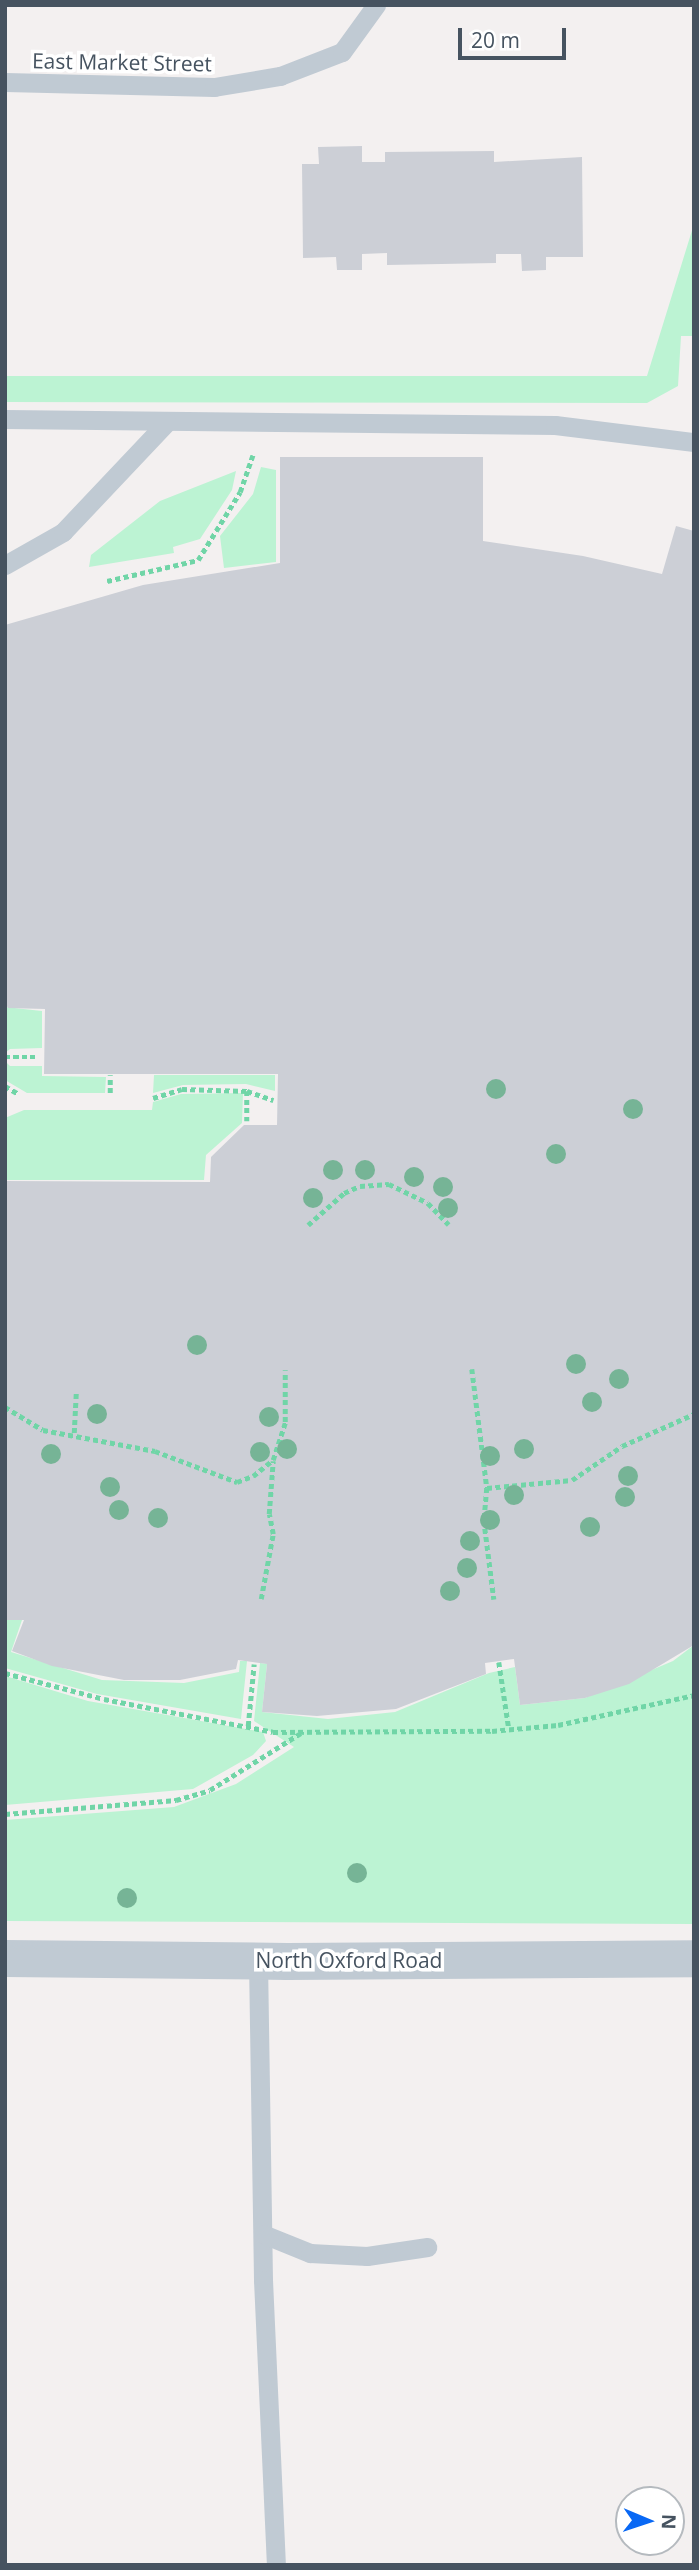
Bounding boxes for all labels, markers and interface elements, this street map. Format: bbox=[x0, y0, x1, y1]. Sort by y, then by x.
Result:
scale bar bbox=[461, 14, 570, 58]
text: 20 m bbox=[471, 26, 520, 54]
street label: East Market Street bbox=[32, 48, 212, 76]
street label: North Oxford Road bbox=[256, 1947, 442, 1973]
north arrow bbox=[615, 2486, 685, 2556]
text: N bbox=[656, 2513, 682, 2530]

